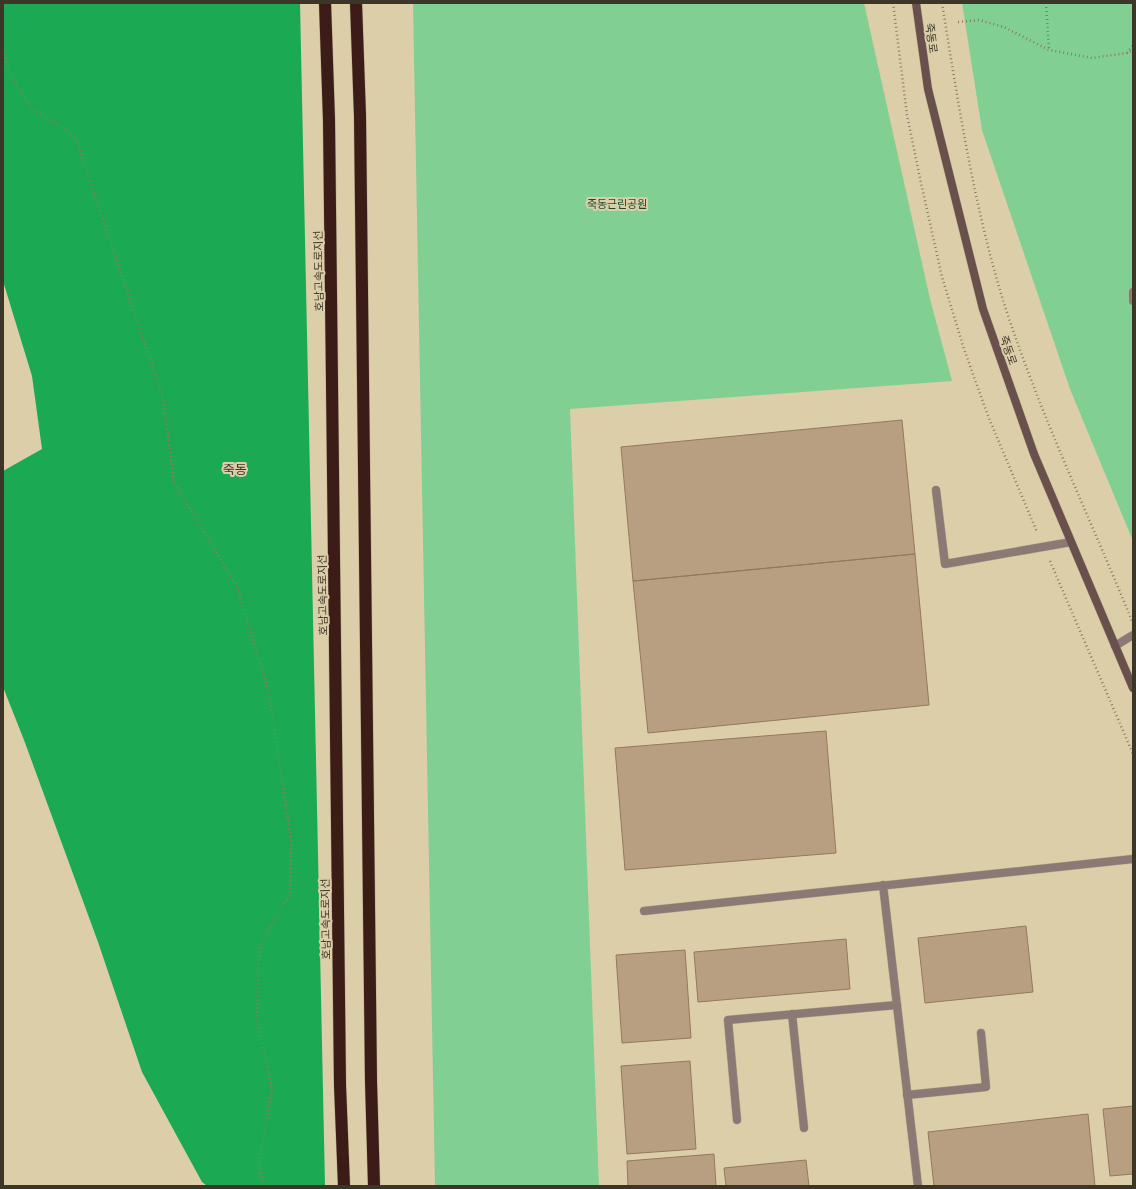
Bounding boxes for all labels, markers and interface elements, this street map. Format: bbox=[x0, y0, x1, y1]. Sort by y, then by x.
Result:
street label: 죽동로 bbox=[923, 22, 941, 54]
park label: 죽동근린공원 bbox=[587, 197, 647, 210]
street label: 호남고속도로지선 bbox=[311, 230, 325, 312]
street label: 죽동로 bbox=[998, 334, 1020, 366]
district label: 죽동 bbox=[223, 461, 247, 477]
street label: 호남고속도로지선 bbox=[315, 554, 329, 636]
street label: 호남고속도로지선 bbox=[318, 878, 332, 960]

